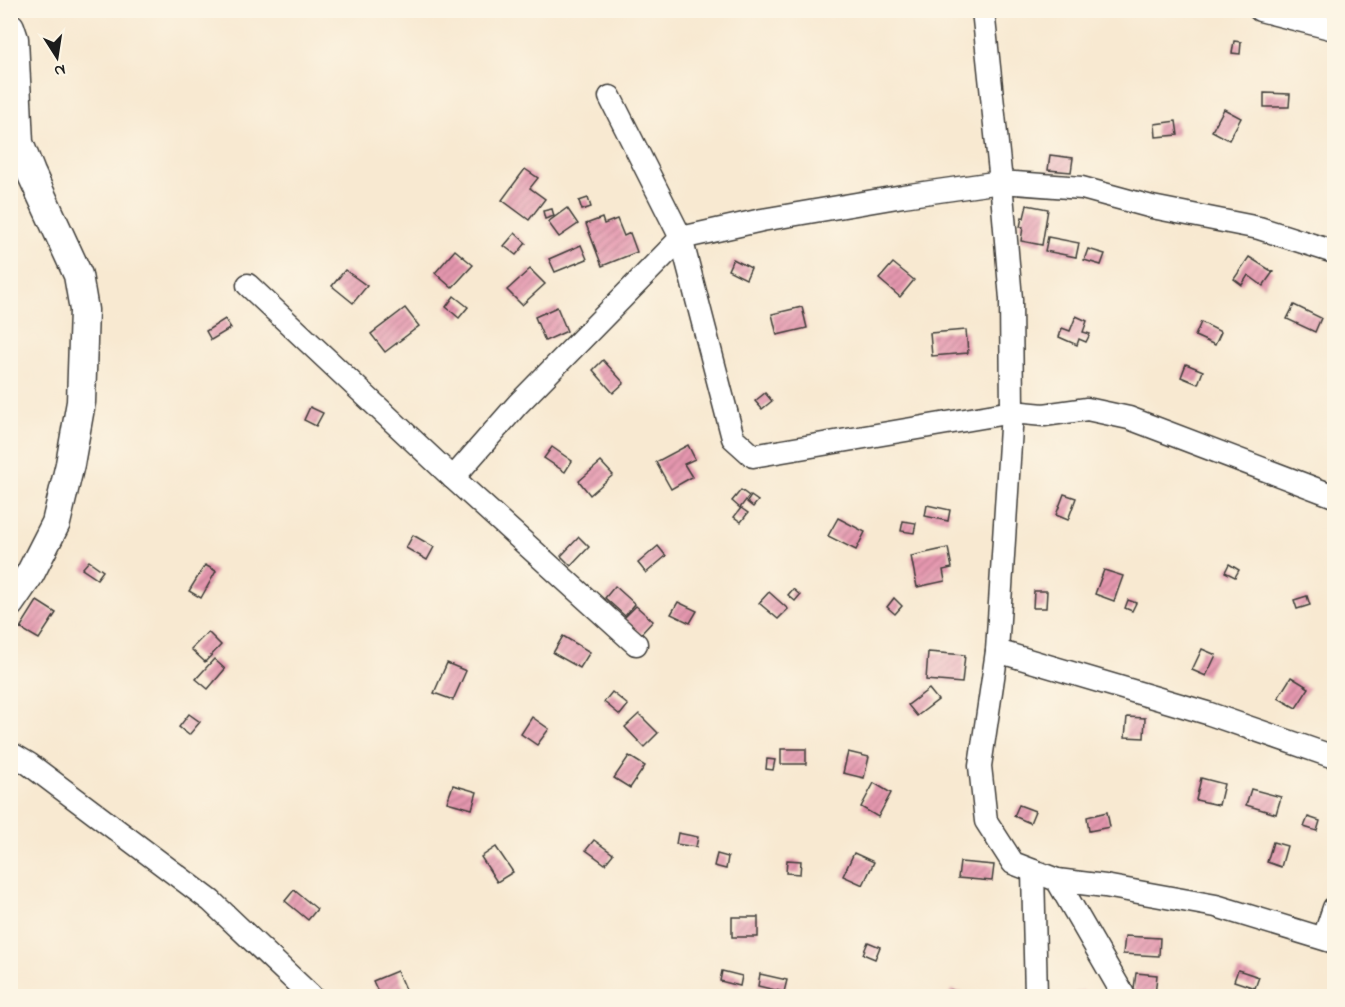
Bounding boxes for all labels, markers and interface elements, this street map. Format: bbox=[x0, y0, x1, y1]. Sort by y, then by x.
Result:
north arrow bbox=[27, 27, 87, 87]
text: N bbox=[52, 57, 67, 83]

